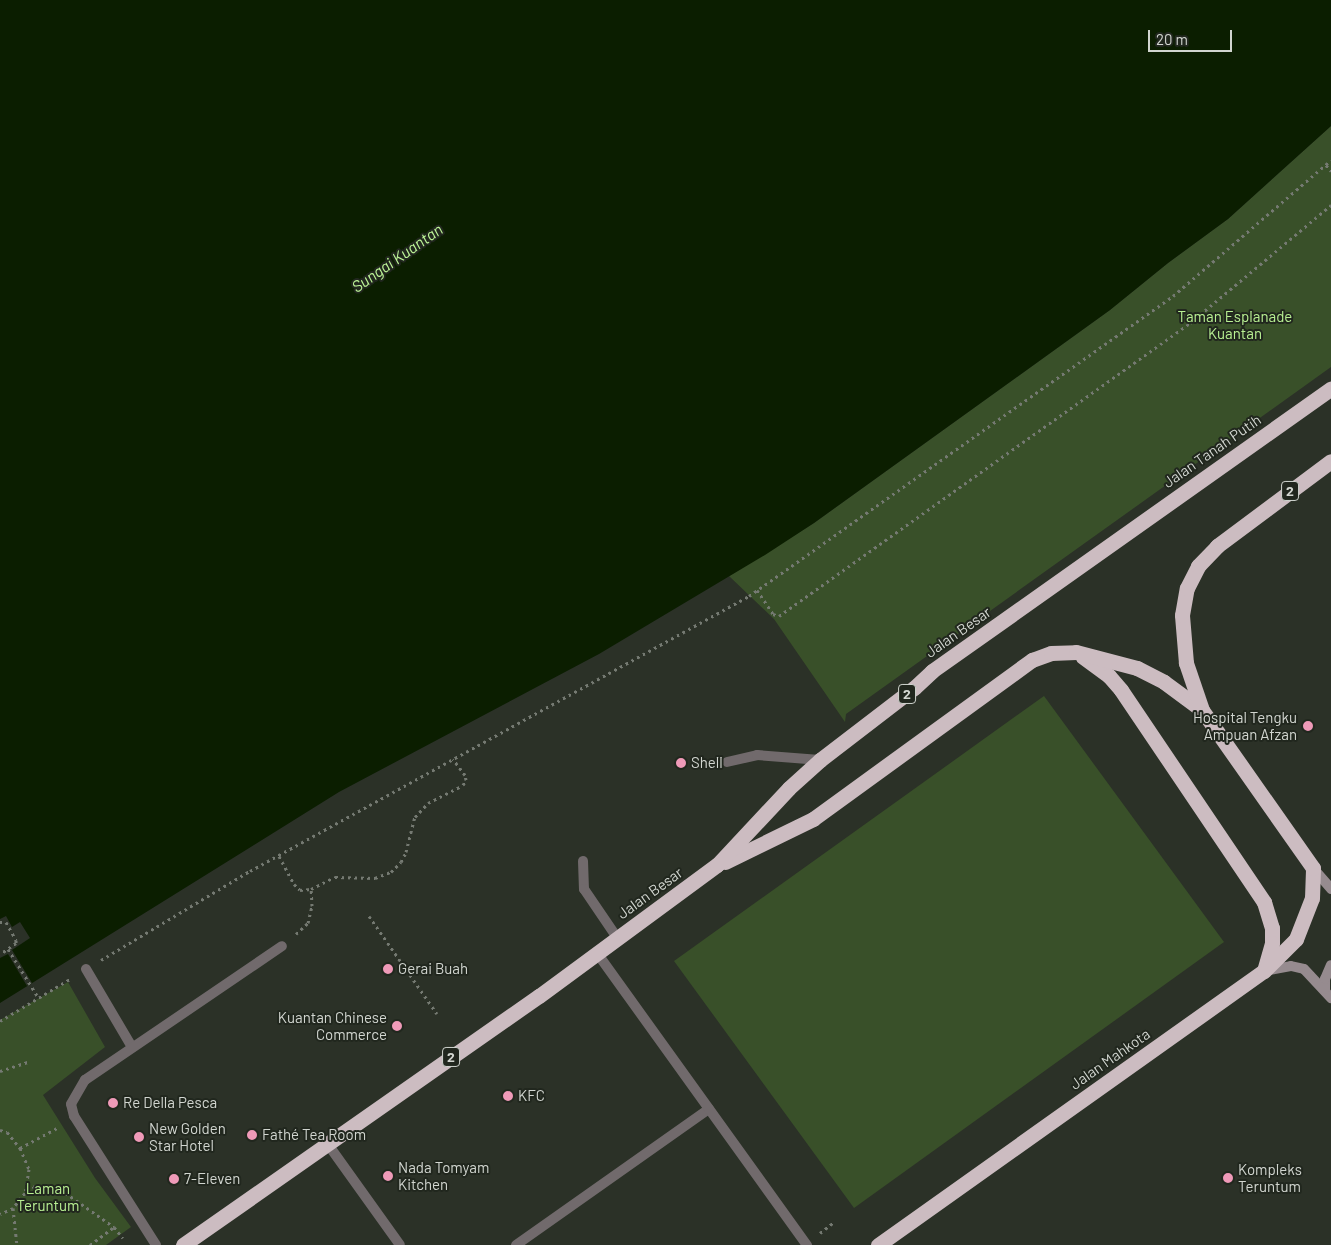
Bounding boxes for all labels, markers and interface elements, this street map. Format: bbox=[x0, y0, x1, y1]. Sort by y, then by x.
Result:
scale bar bbox=[1151, 20, 1235, 52]
text: 20 m bbox=[1156, 30, 1188, 48]
water label: Sungai Kuantan bbox=[348, 220, 446, 296]
park label: Taman Esplanade Kuantan bbox=[1178, 307, 1292, 342]
street label: Jalan Tanah Putih bbox=[1159, 410, 1265, 492]
road number: 2 bbox=[1280, 480, 1300, 502]
street label: Jalan Besar bbox=[922, 603, 994, 661]
road number: 2 bbox=[897, 682, 917, 706]
place label: Hospital Tengku Ampuan Afzan bbox=[1193, 708, 1297, 743]
marker: Hospital Tengku Ampuan Afzan bbox=[1301, 719, 1315, 733]
place label: Shell bbox=[691, 754, 723, 772]
marker: Shell bbox=[675, 757, 687, 769]
street label: Jalan Besar bbox=[614, 863, 686, 923]
place label: Gerai Buah bbox=[398, 960, 468, 978]
marker: Gerai Buah bbox=[382, 963, 394, 975]
place label: Kuantan Chinese Commerce bbox=[278, 1008, 387, 1043]
marker: Kuantan Chinese Commerce bbox=[391, 1020, 403, 1032]
street label: Jalan Mahkota bbox=[1067, 1025, 1153, 1093]
road number: 2 bbox=[441, 1046, 461, 1068]
place label: KFC bbox=[518, 1087, 545, 1105]
marker: KFC bbox=[502, 1090, 514, 1102]
place label: Re Della Pesca bbox=[123, 1094, 217, 1112]
marker: Re Della Pesca bbox=[107, 1097, 119, 1109]
place label: New Golden Star Hotel bbox=[149, 1119, 226, 1154]
place label: Fathé Tea Room bbox=[262, 1126, 366, 1144]
marker: Fathé Tea Room bbox=[246, 1129, 258, 1141]
marker: New Golden Star Hotel bbox=[133, 1131, 145, 1143]
place label: Nada Tomyam Kitchen bbox=[398, 1158, 489, 1193]
place label: Kompleks Teruntum bbox=[1238, 1160, 1302, 1195]
place label: 7-Eleven bbox=[184, 1170, 240, 1188]
marker: Nada Tomyam Kitchen bbox=[382, 1170, 394, 1182]
marker: Kompleks Teruntum bbox=[1222, 1172, 1234, 1184]
marker: 7-Eleven bbox=[168, 1173, 180, 1185]
park label: Laman Teruntum bbox=[17, 1179, 79, 1214]

